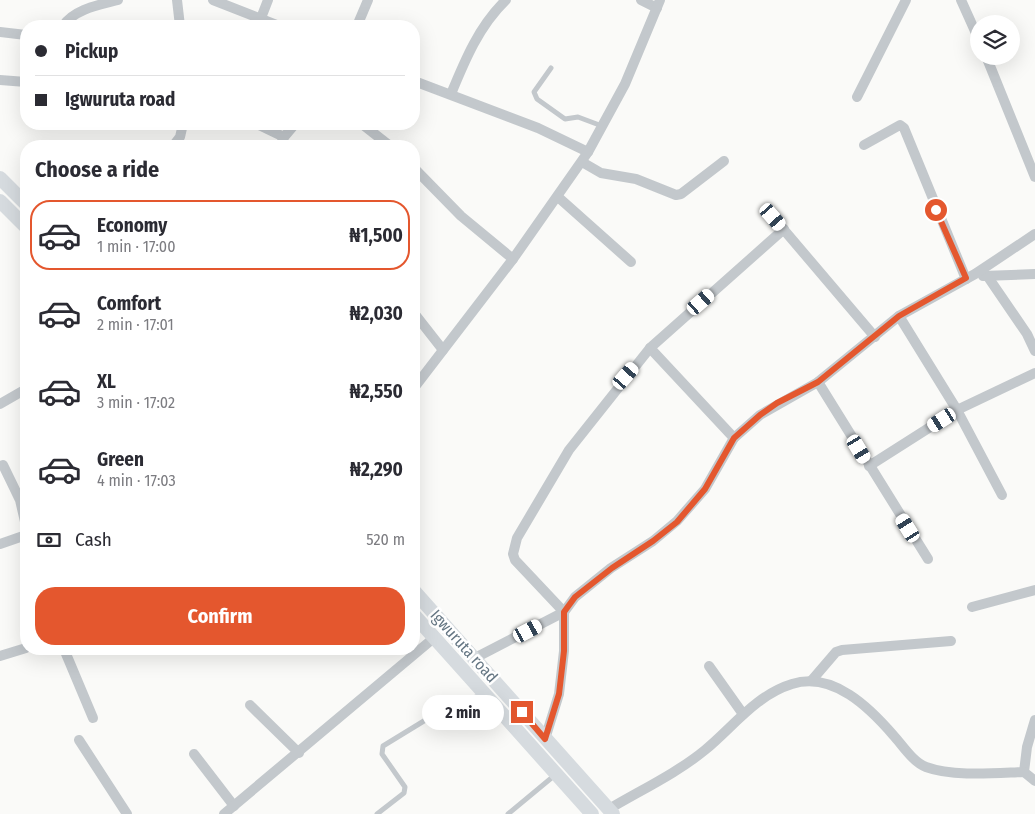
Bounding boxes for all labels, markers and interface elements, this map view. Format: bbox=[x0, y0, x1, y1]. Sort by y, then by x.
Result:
map controls bbox=[970, 15, 1020, 65]
button: layers bbox=[970, 15, 1020, 65]
text: Pickup bbox=[65, 40, 118, 63]
text: Igwuruta road bbox=[65, 88, 175, 111]
text: Choose a ride bbox=[35, 156, 159, 183]
route start bbox=[925, 199, 947, 221]
car bbox=[757, 201, 788, 233]
icon: car bbox=[37, 213, 82, 258]
text: Economy bbox=[97, 214, 167, 237]
text: ₦1,500 bbox=[349, 224, 403, 247]
text: 1 min · 17:00 bbox=[97, 237, 175, 256]
car bbox=[684, 286, 717, 318]
icon: car bbox=[37, 291, 82, 336]
text: Comfort bbox=[97, 292, 161, 315]
text: ₦2,030 bbox=[349, 302, 403, 325]
text: 2 min · 17:01 bbox=[97, 315, 174, 334]
car bbox=[610, 360, 641, 392]
icon: car bbox=[37, 369, 82, 414]
text: XL bbox=[97, 370, 116, 393]
text: ₦2,550 bbox=[350, 380, 403, 403]
text: 3 min · 17:02 bbox=[97, 393, 175, 412]
car bbox=[925, 406, 958, 434]
car bbox=[844, 432, 873, 466]
icon: car bbox=[37, 447, 82, 492]
text: Green bbox=[97, 448, 144, 471]
text: ₦2,290 bbox=[350, 458, 403, 481]
text: 4 min · 17:03 bbox=[97, 471, 176, 490]
car bbox=[893, 511, 922, 545]
icon: cash bbox=[35, 526, 63, 554]
text: Cash bbox=[75, 528, 112, 551]
text: 520 m bbox=[366, 530, 405, 549]
button: Confirm bbox=[35, 587, 405, 645]
street label: Igwuruta road bbox=[426, 606, 502, 686]
car bbox=[511, 617, 544, 645]
callout: 2 min bbox=[422, 694, 504, 730]
route end bbox=[511, 701, 533, 723]
text: 2 min bbox=[445, 703, 481, 722]

